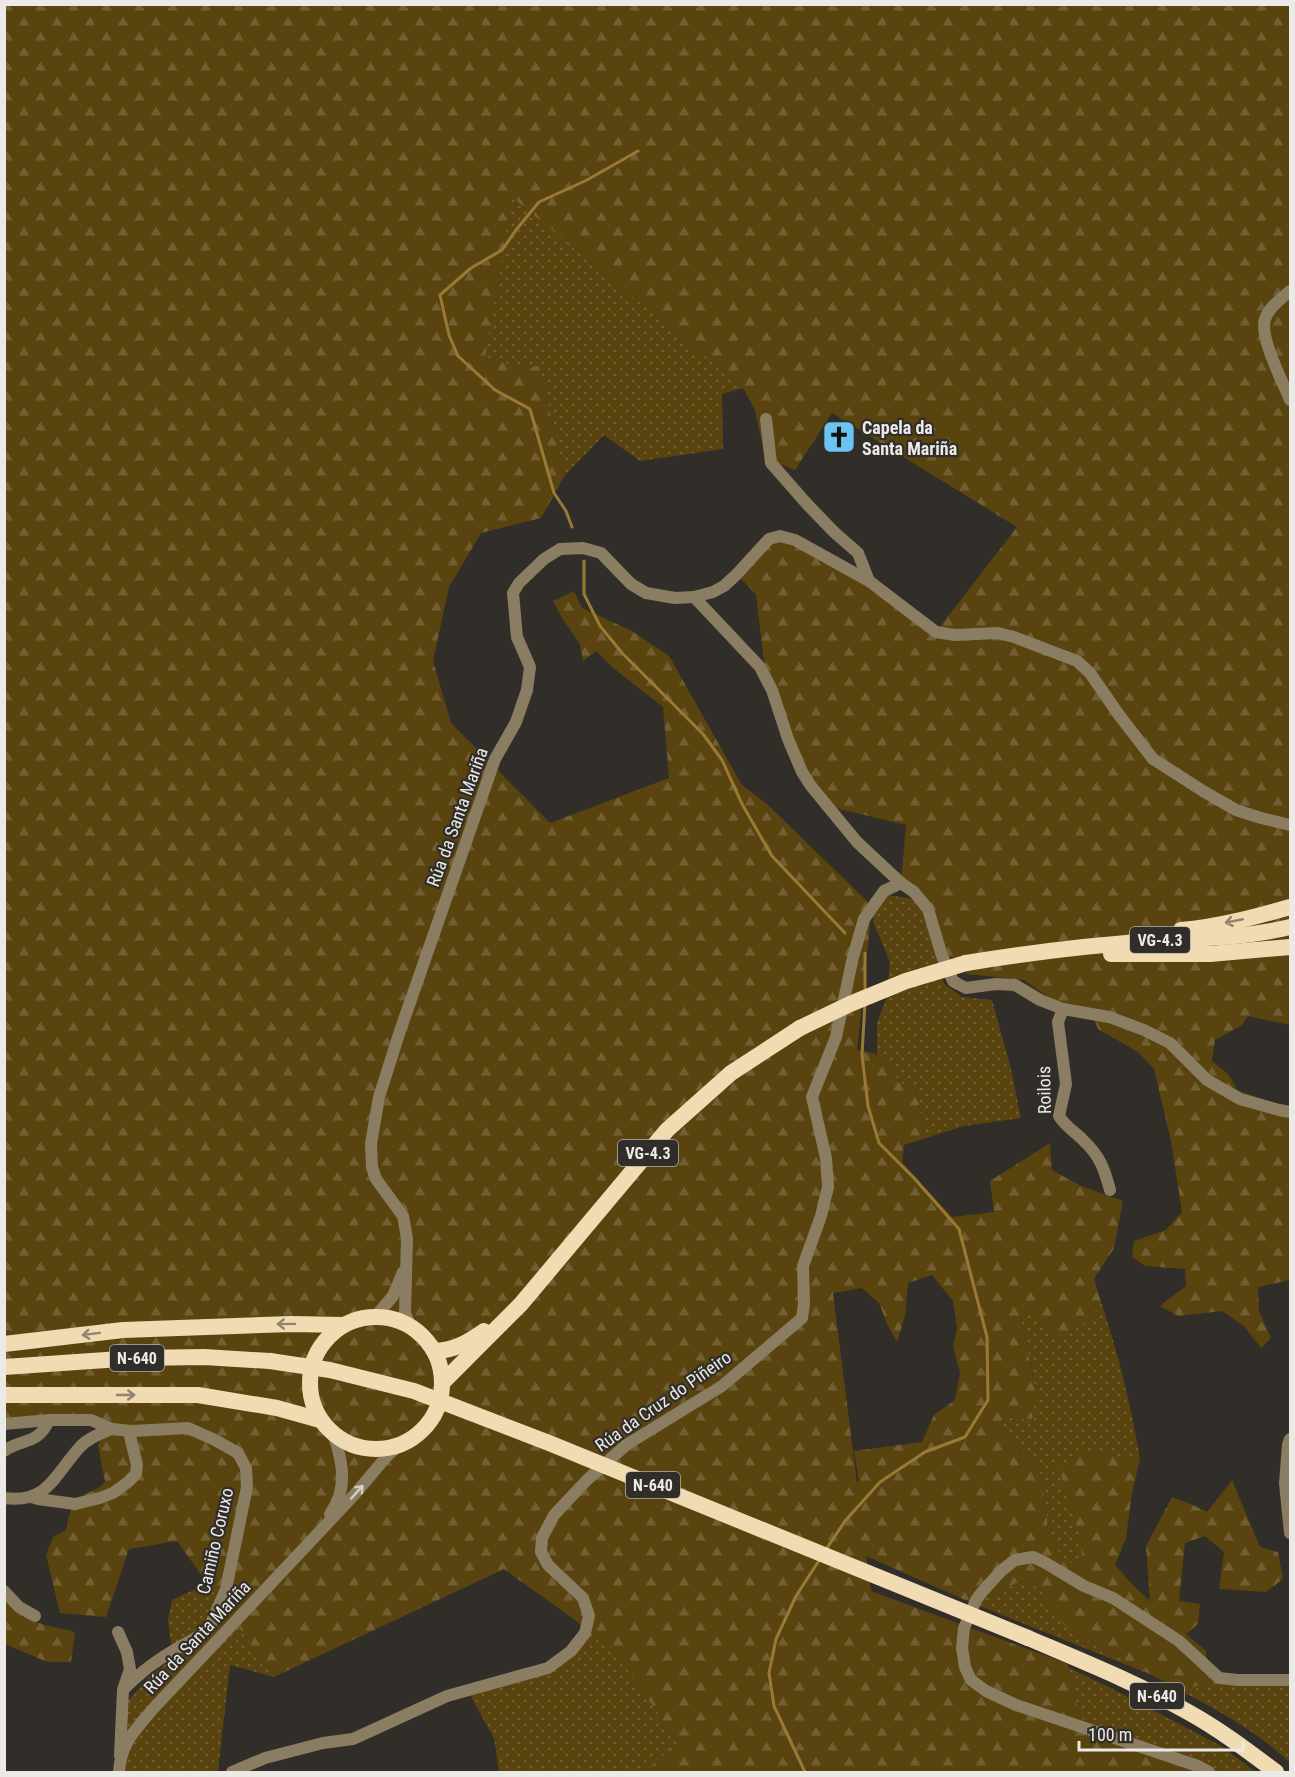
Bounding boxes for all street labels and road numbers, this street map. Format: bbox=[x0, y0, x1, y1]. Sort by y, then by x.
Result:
street label: Rúa da Santa Mariña bbox=[422, 745, 492, 889]
road number: VG-4.3 bbox=[1130, 927, 1190, 953]
street label: Roilois bbox=[1033, 1066, 1055, 1114]
road number: VG-4.3 bbox=[618, 1140, 678, 1166]
road number: N-640 bbox=[110, 1345, 164, 1371]
street label: Rúa da Cruz do Piñeiro bbox=[591, 1346, 735, 1456]
road number: N-640 bbox=[626, 1472, 680, 1498]
street label: Camiño Coruxo bbox=[193, 1486, 237, 1596]
street label: Rúa da Santa Mariña bbox=[139, 1576, 255, 1698]
road number: N-640 bbox=[1130, 1683, 1184, 1709]

